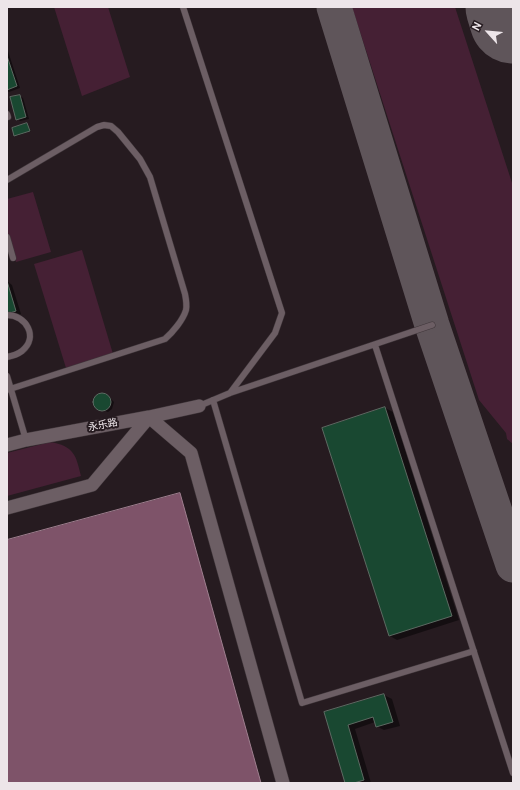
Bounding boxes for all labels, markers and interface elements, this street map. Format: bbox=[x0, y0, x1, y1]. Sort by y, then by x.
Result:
north arrow bbox=[468, 12, 508, 52]
text: N bbox=[469, 20, 485, 33]
street label: 永乐路 bbox=[87, 417, 119, 435]

